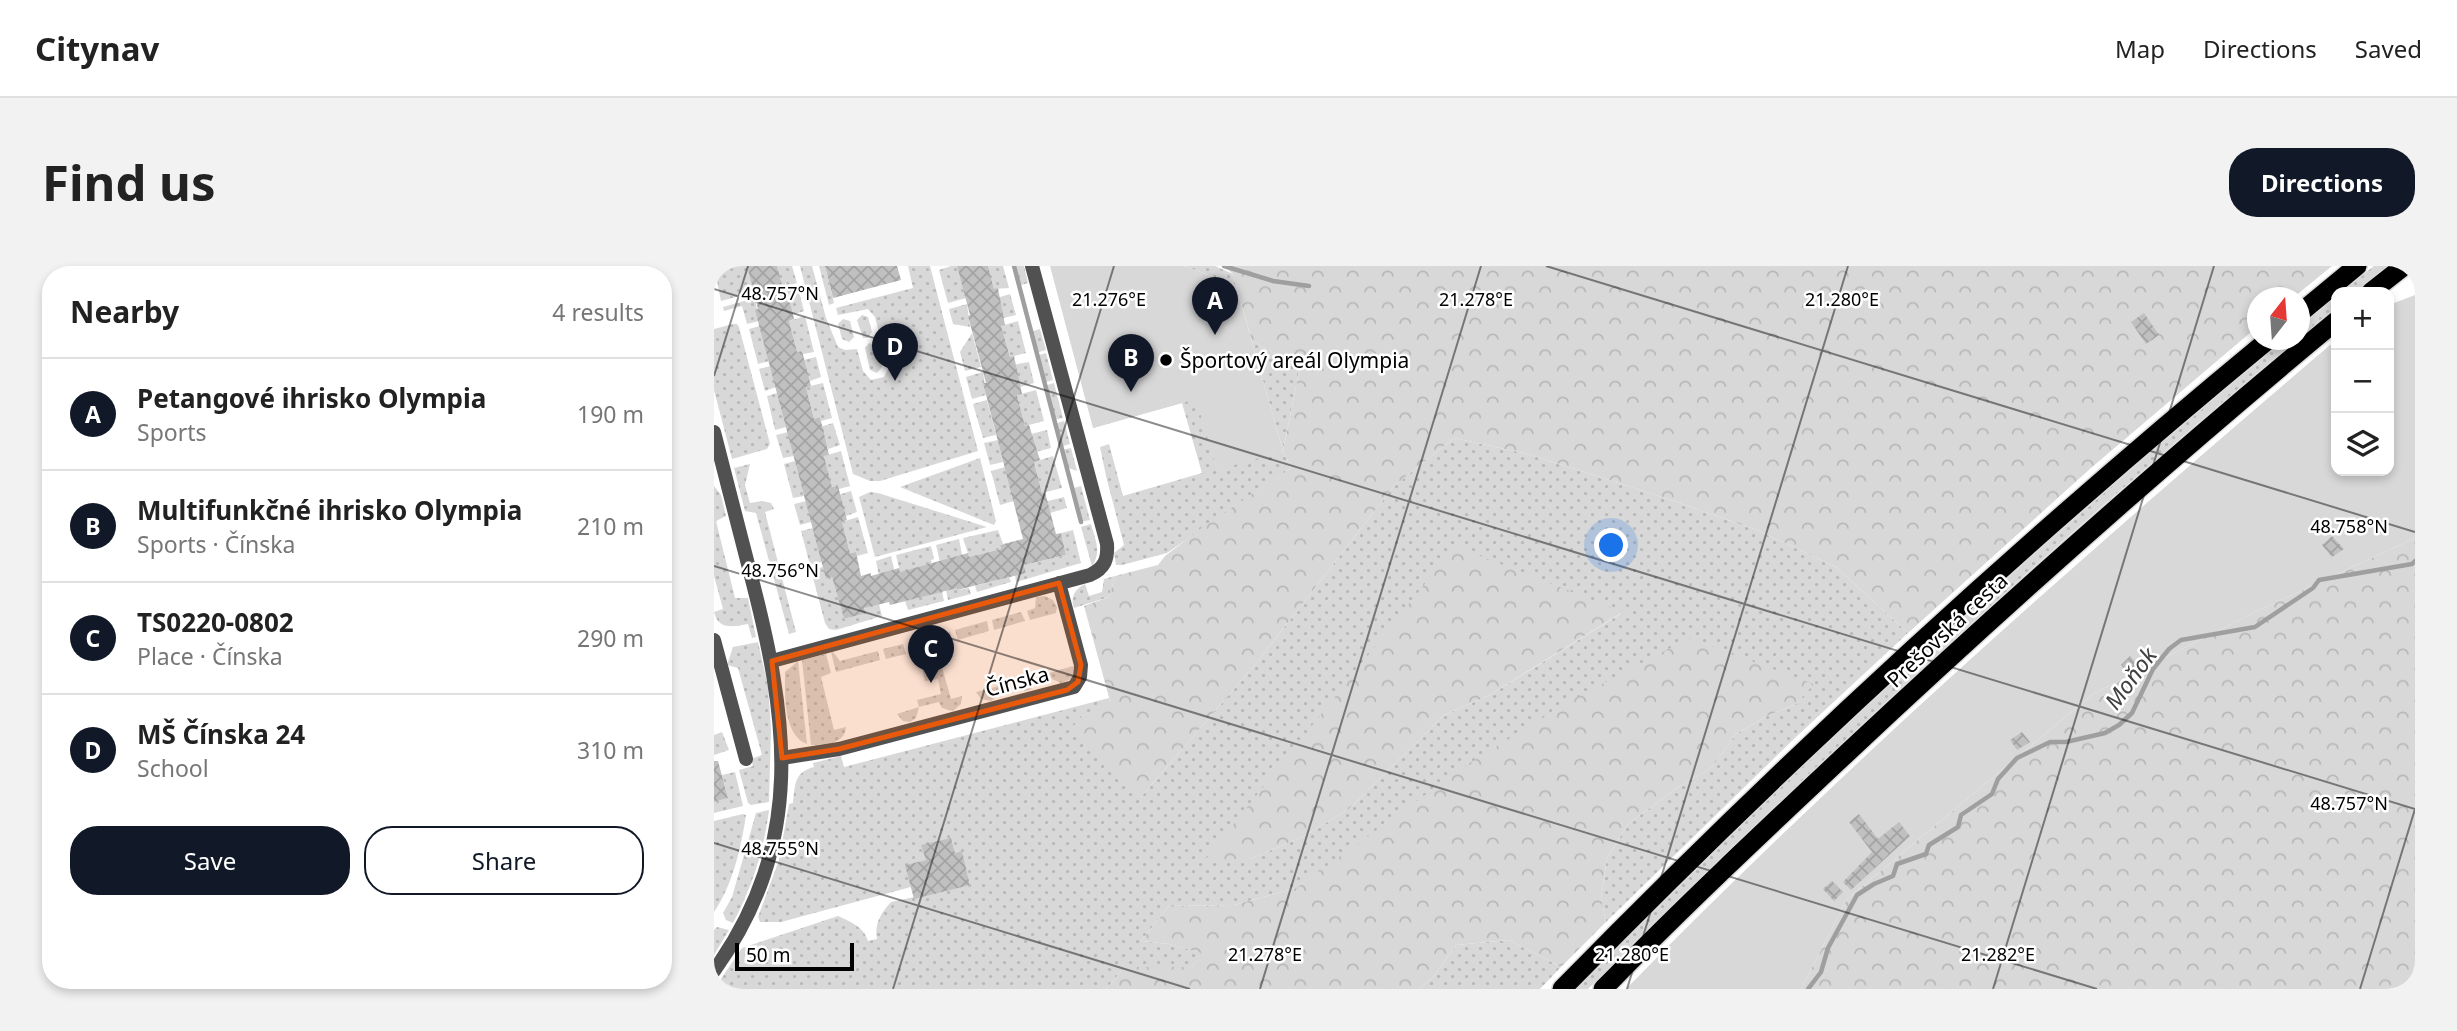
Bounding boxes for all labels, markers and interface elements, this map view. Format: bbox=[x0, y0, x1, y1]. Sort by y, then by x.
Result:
text: Citynav bbox=[35, 26, 159, 71]
text: Map bbox=[2115, 32, 2165, 65]
text: Directions bbox=[2203, 32, 2317, 65]
text: Saved bbox=[2355, 32, 2422, 65]
button: Directions bbox=[2229, 148, 2415, 217]
text: Find us bbox=[42, 149, 216, 215]
pin: A bbox=[1192, 277, 1238, 335]
text: 48.757°N bbox=[741, 281, 819, 305]
text: 21.276°E bbox=[1072, 287, 1146, 311]
text: 21.278°E bbox=[1439, 287, 1513, 311]
text: 21.280°E bbox=[1805, 287, 1879, 311]
north arrow bbox=[2247, 287, 2310, 350]
map controls bbox=[2331, 287, 2394, 476]
button: + bbox=[2331, 287, 2394, 350]
text: Nearby bbox=[70, 291, 179, 332]
text: 4 results bbox=[552, 296, 644, 328]
pin: D bbox=[872, 323, 918, 381]
pin: B bbox=[1108, 334, 1154, 392]
place label: Športový areál Olympia bbox=[1180, 346, 1409, 374]
button: − bbox=[2331, 350, 2394, 413]
marker: Športový areál Olympia bbox=[1158, 352, 1174, 368]
text: Petangové ihrisko Olympia bbox=[137, 380, 486, 416]
text: A bbox=[85, 398, 101, 430]
text: 190 m bbox=[577, 398, 644, 430]
button: layers bbox=[2331, 413, 2394, 476]
text: Sports bbox=[137, 416, 207, 448]
text: Multifunkčné ihrisko Olympia bbox=[137, 492, 522, 528]
text: B bbox=[85, 510, 101, 542]
text: 210 m bbox=[577, 510, 644, 542]
text: 48.758°N bbox=[2310, 514, 2388, 538]
text: Sports · Čínska bbox=[137, 528, 296, 560]
your location bbox=[1594, 528, 1628, 562]
text: 48.756°N bbox=[741, 558, 819, 582]
street label: Prešovská cesta bbox=[1881, 567, 2013, 693]
text: TS0220-0802 bbox=[137, 604, 294, 640]
text: C bbox=[86, 622, 100, 654]
text: 290 m bbox=[577, 622, 644, 654]
pin: C bbox=[908, 625, 954, 683]
water label: Moňok bbox=[2096, 639, 2164, 716]
text: Place · Čínska bbox=[137, 640, 283, 672]
street label: Čínska bbox=[982, 659, 1052, 703]
text: MŠ Čínska 24 bbox=[137, 716, 305, 752]
text: D bbox=[85, 734, 101, 766]
text: 310 m bbox=[577, 734, 644, 766]
text: School bbox=[137, 752, 209, 784]
text: 48.757°N bbox=[2310, 791, 2388, 815]
button: Save bbox=[70, 826, 350, 895]
button: Share bbox=[364, 826, 644, 895]
text: 48.755°N bbox=[741, 836, 819, 860]
scale bar bbox=[735, 940, 854, 972]
text: 50 m bbox=[746, 942, 790, 968]
text: 21.278°E bbox=[1228, 942, 1302, 966]
text: 21.280°E bbox=[1595, 942, 1669, 966]
text: 21.282°E bbox=[1961, 942, 2035, 966]

